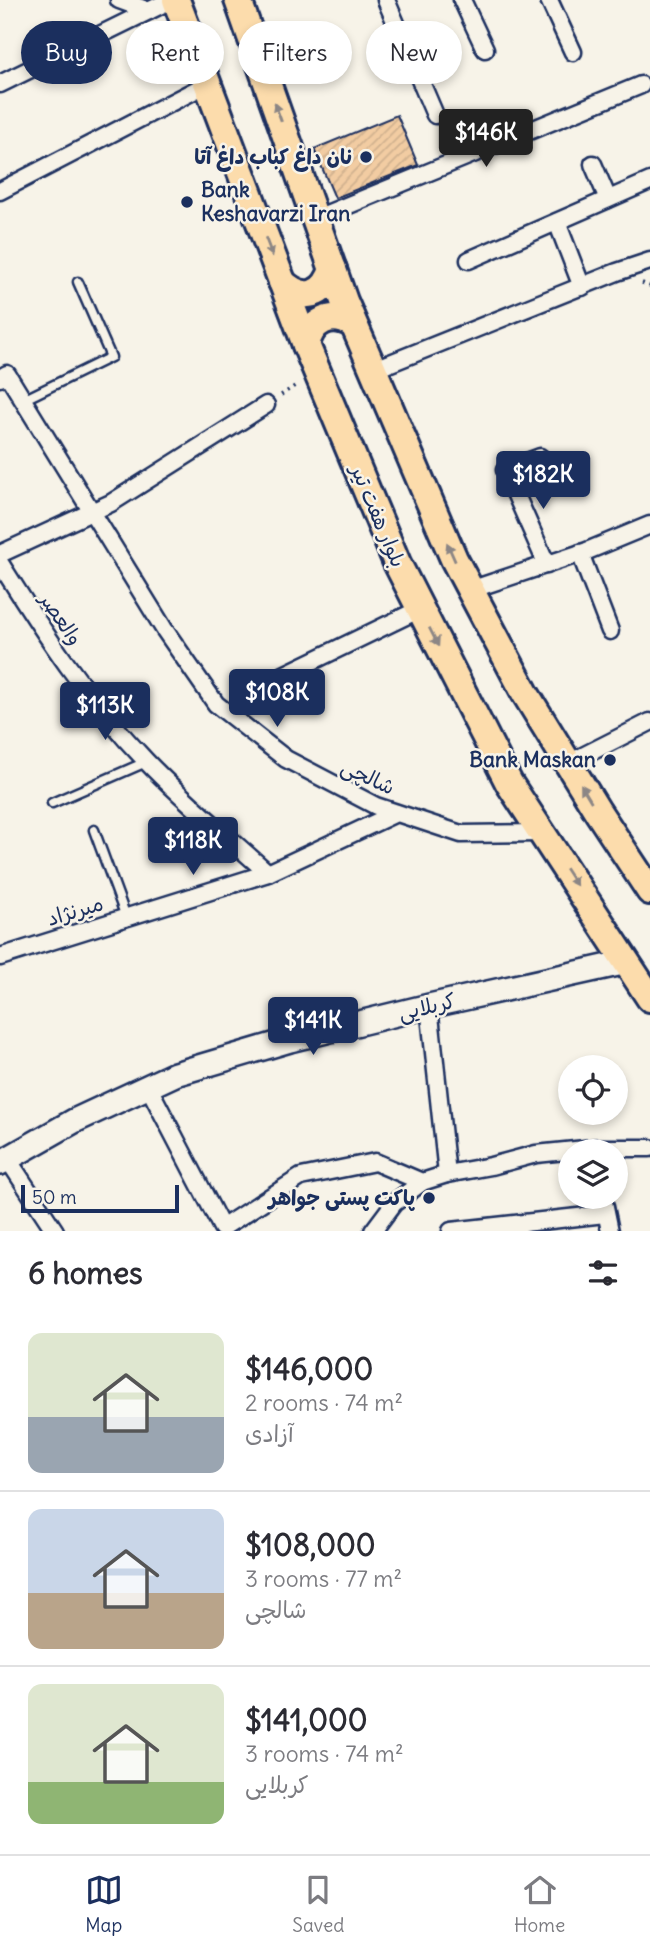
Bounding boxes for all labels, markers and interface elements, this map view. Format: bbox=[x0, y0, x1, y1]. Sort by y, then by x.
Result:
chip: Buy bbox=[21, 21, 112, 84]
chip: Rent bbox=[126, 21, 224, 84]
chip: Filters bbox=[238, 21, 352, 84]
chip: New bbox=[366, 21, 462, 84]
one-way arrow bbox=[273, 102, 284, 123]
pin: $146K bbox=[437, 110, 535, 169]
text: $146K bbox=[455, 117, 517, 146]
place label: نان داغ کباب داغ آتا bbox=[194, 143, 352, 172]
marker: نان داغ کباب داغ آتا bbox=[358, 149, 374, 165]
place label: Bank Keshavarzi Iran bbox=[201, 176, 350, 227]
marker: Bank Keshavarzi Iran bbox=[179, 194, 195, 210]
one-way arrow bbox=[264, 237, 275, 258]
pin: $182K bbox=[494, 452, 592, 511]
street label: بلوار هفت تیر bbox=[344, 458, 412, 571]
text: $182K bbox=[512, 459, 574, 488]
one-way arrow bbox=[445, 542, 457, 562]
street label: والعصر bbox=[33, 585, 89, 650]
one-way arrow bbox=[429, 627, 440, 647]
pin: $108K bbox=[228, 670, 326, 729]
text: $108K bbox=[245, 677, 309, 706]
pin: $113K bbox=[56, 682, 154, 742]
text: $113K bbox=[76, 690, 134, 719]
place label: Bank Maskan bbox=[469, 746, 596, 773]
street label: شالچی bbox=[337, 752, 399, 802]
marker: Bank Maskan bbox=[602, 752, 618, 768]
one-way arrow bbox=[580, 783, 593, 802]
pin: $118K bbox=[144, 818, 242, 877]
text: $118K bbox=[164, 825, 222, 854]
one-way arrow bbox=[564, 867, 577, 887]
street label: میرنژاد bbox=[43, 889, 106, 932]
street label: کربلایی bbox=[396, 987, 458, 1027]
pin: $141K bbox=[264, 998, 362, 1057]
text: $141K bbox=[284, 1005, 342, 1034]
map controls bbox=[558, 1055, 628, 1209]
button: locate bbox=[558, 1055, 628, 1125]
button: layers bbox=[558, 1139, 628, 1209]
scale bar bbox=[21, 1182, 178, 1214]
place label: پاکت پستی جواهر bbox=[266, 1184, 415, 1212]
text: 50 m bbox=[32, 1185, 77, 1209]
marker: پاکت پستی جواهر bbox=[421, 1190, 437, 1206]
text: 6 homes bbox=[28, 1254, 143, 1292]
icon: filters bbox=[584, 1254, 622, 1292]
text: $146,000 bbox=[245, 1350, 373, 1388]
icon: home bbox=[84, 1361, 168, 1445]
text: 2 rooms · 74 m² bbox=[245, 1388, 403, 1417]
text: آزادی bbox=[245, 1419, 294, 1448]
text: $108,000 bbox=[245, 1526, 376, 1564]
icon: home bbox=[84, 1537, 168, 1621]
text: 3 rooms · 77 m² bbox=[245, 1564, 402, 1593]
text: شالچی bbox=[245, 1595, 307, 1624]
text: $141,000 bbox=[245, 1701, 368, 1739]
icon: home bbox=[84, 1712, 168, 1796]
text: 3 rooms · 74 m² bbox=[245, 1739, 404, 1768]
text: کربلایی bbox=[245, 1770, 309, 1799]
tab: Map bbox=[85, 1871, 123, 1937]
tab: Saved bbox=[292, 1871, 344, 1937]
tab: Home bbox=[514, 1871, 565, 1937]

